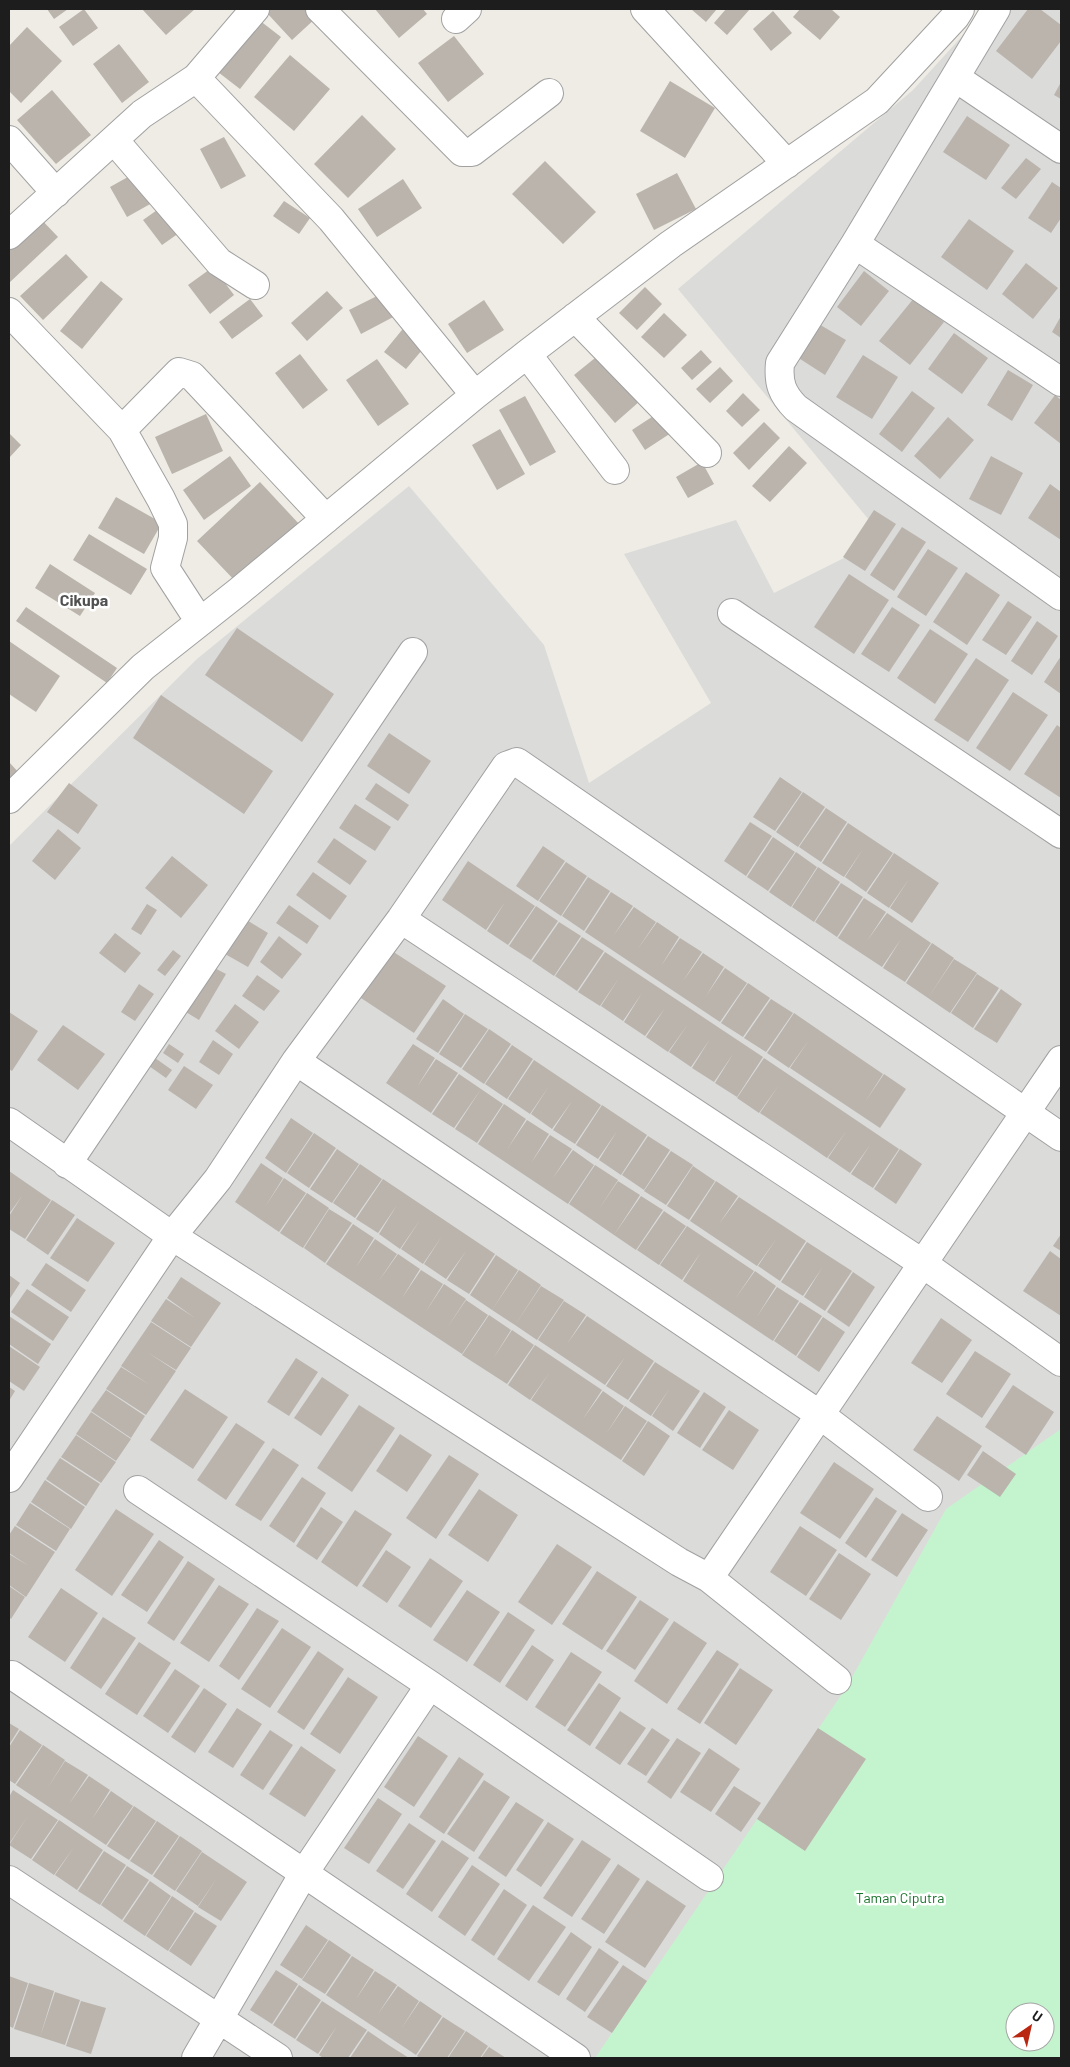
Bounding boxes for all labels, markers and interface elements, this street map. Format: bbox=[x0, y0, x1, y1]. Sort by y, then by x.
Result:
district label: Cikupa bbox=[60, 590, 108, 609]
park label: Taman Ciputra bbox=[856, 1889, 944, 1906]
north arrow bbox=[1005, 2002, 1055, 2052]
text: U bbox=[1029, 2006, 1046, 2025]

